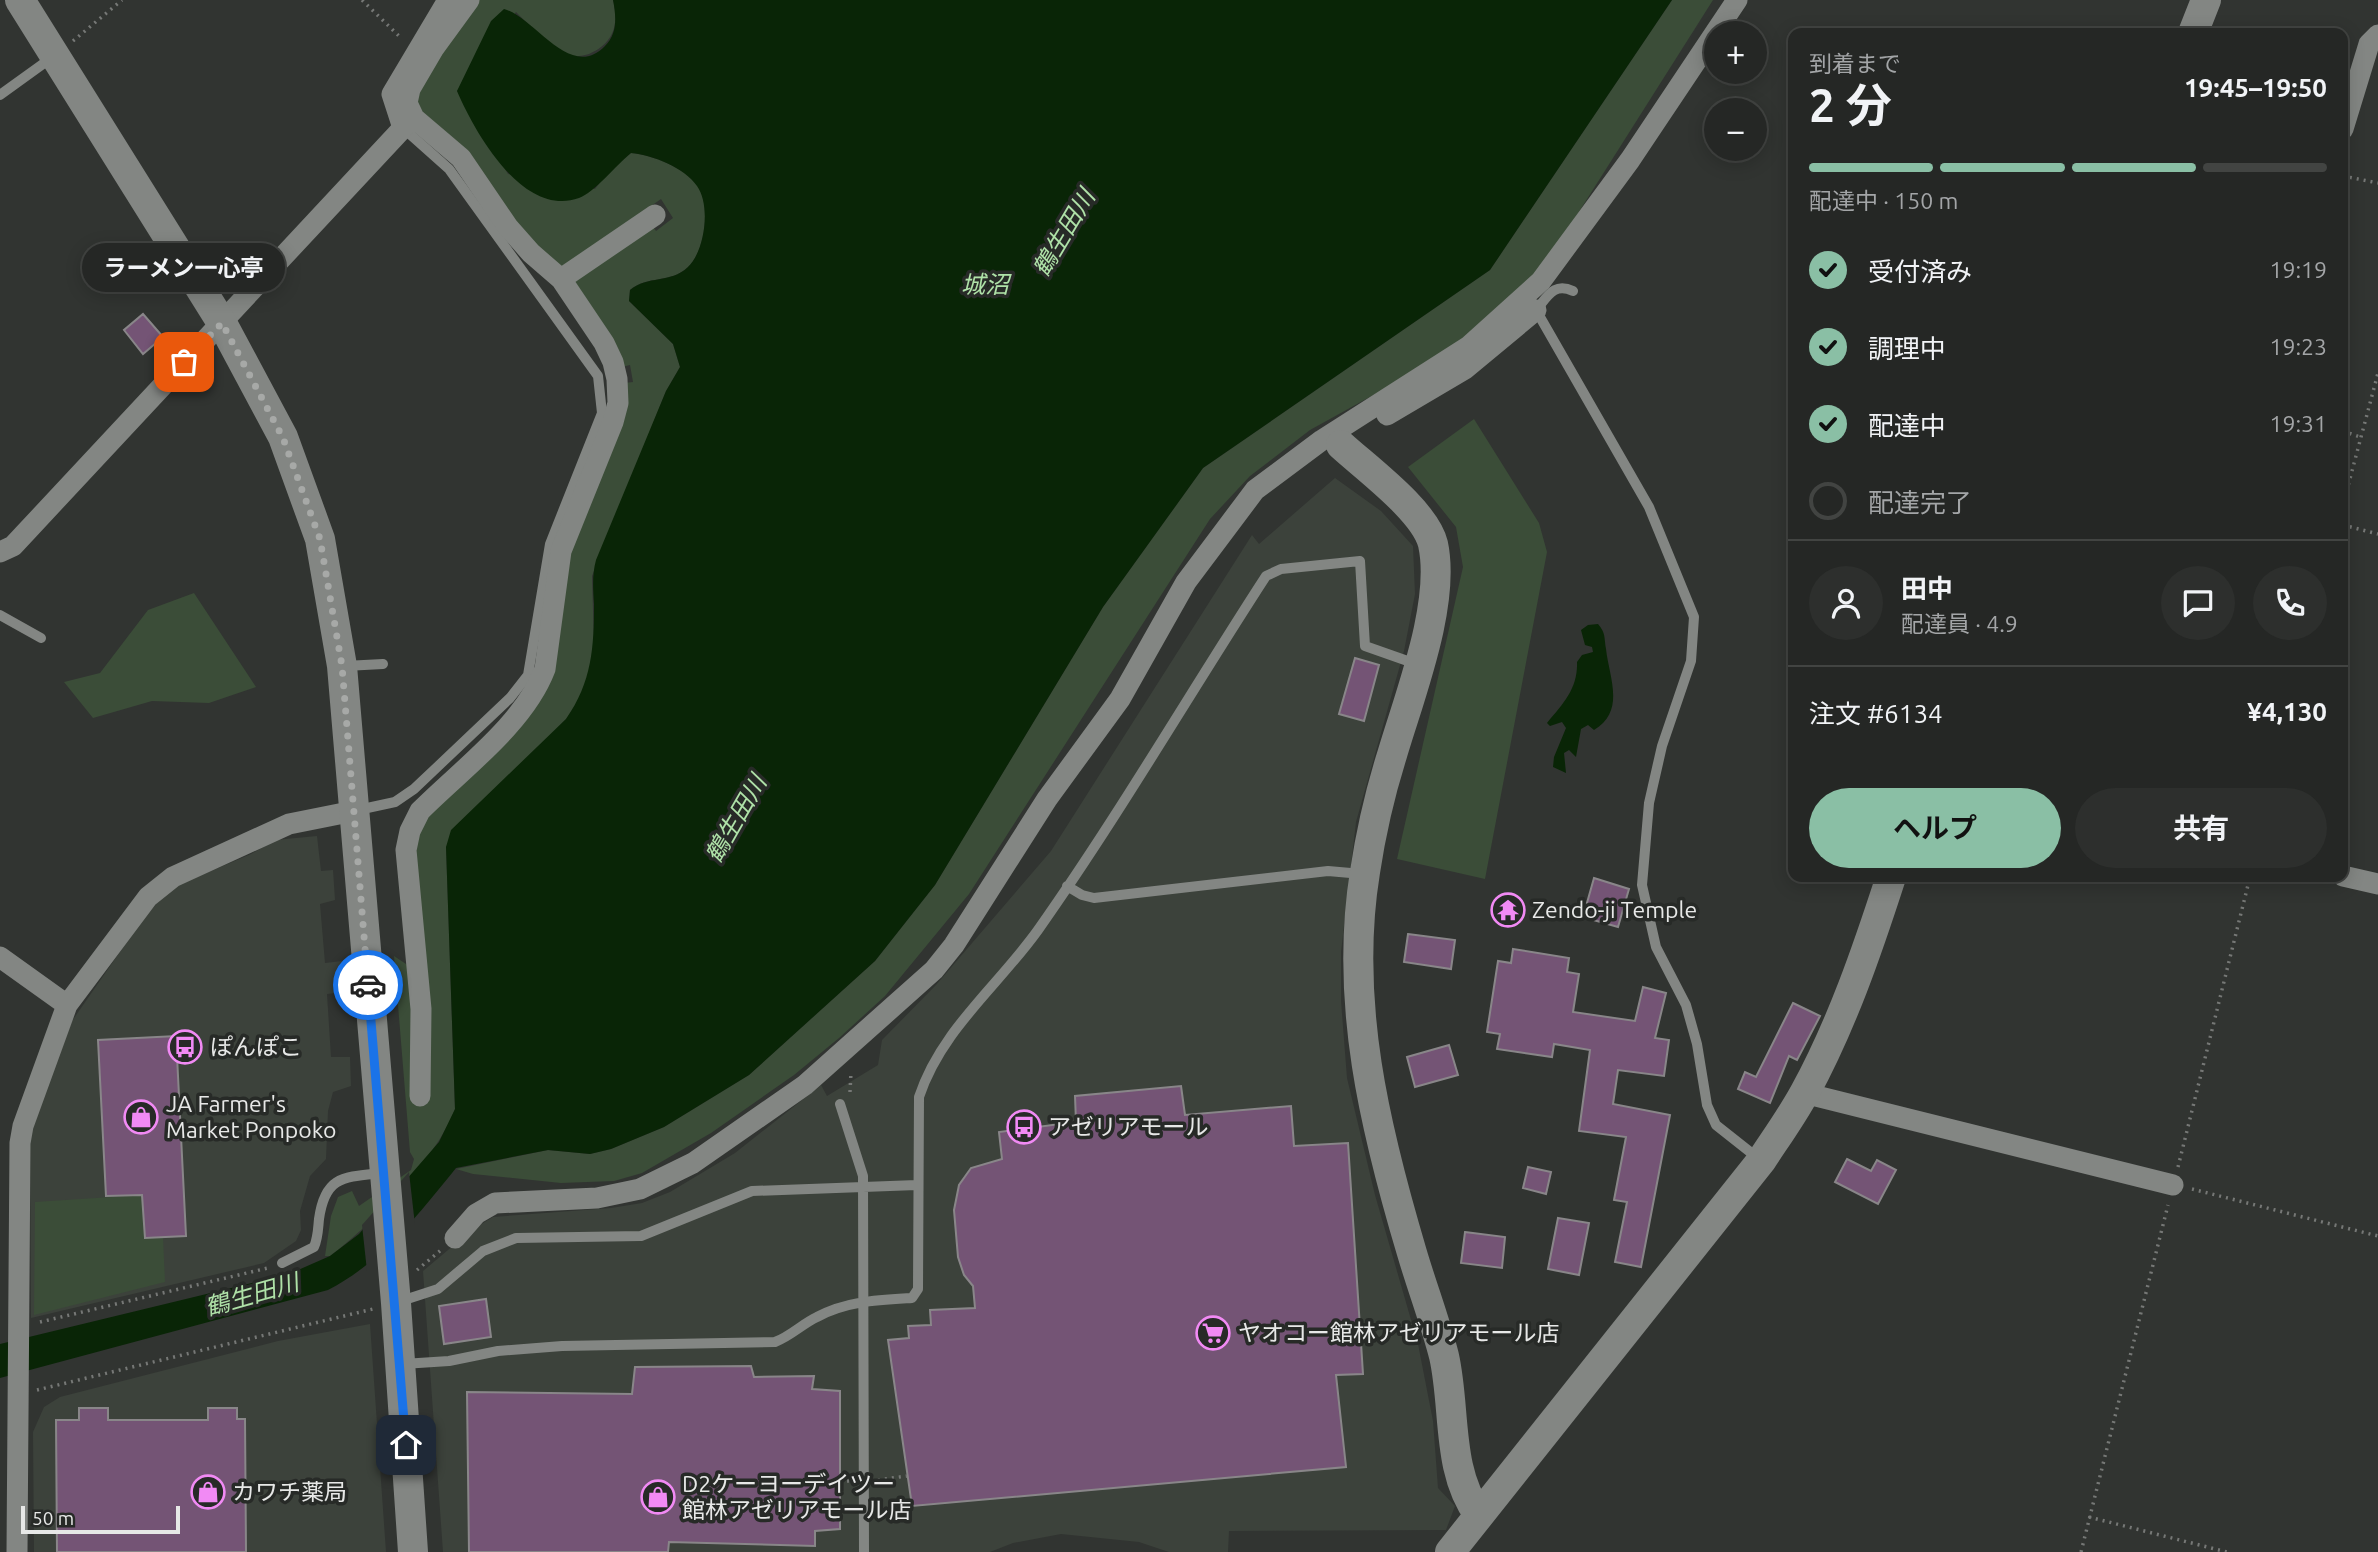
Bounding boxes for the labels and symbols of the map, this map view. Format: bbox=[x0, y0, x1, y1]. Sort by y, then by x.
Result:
water label: 鶴生田川 bbox=[1027, 182, 1101, 281]
callout: ラーメン一心亭 bbox=[82, 243, 286, 292]
water label: 城沼 bbox=[961, 271, 1012, 298]
pin bbox=[154, 332, 214, 392]
water label: 鶴生田川 bbox=[700, 768, 773, 867]
temple icon: Zendo-ji Temple bbox=[1489, 891, 1527, 929]
place label: Zendo-ji Temple bbox=[1532, 897, 1697, 922]
courier bbox=[333, 950, 403, 1020]
bus stop icon: ぽんぽこ bbox=[166, 1028, 204, 1066]
place label: ぽんぽこ bbox=[210, 1034, 302, 1059]
place label: JA Farmer's Market Ponpoko bbox=[166, 1091, 336, 1142]
shop icon: JA Farmer's Market Ponpoko bbox=[122, 1098, 160, 1136]
bus stop icon: アゼリアモール bbox=[1005, 1108, 1043, 1146]
place label: アゼリアモール bbox=[1048, 1114, 1209, 1139]
water label: 鶴生田川 bbox=[202, 1267, 305, 1321]
supermarket icon: ヤオコー館林アゼリアモール店 bbox=[1194, 1314, 1232, 1352]
place label: ヤオコー館林アゼリアモール店 bbox=[1238, 1320, 1560, 1345]
pin bbox=[376, 1415, 436, 1475]
place label: D2ケーヨーデイツー 館林アゼリアモール店 bbox=[682, 1471, 912, 1522]
shop icon: カワチ薬局 bbox=[189, 1473, 227, 1511]
shop icon: D2ケーヨーデイツー 館林アゼリアモール店 bbox=[639, 1478, 677, 1516]
place label: カワチ薬局 bbox=[232, 1479, 347, 1504]
scale bar bbox=[21, 1503, 180, 1535]

